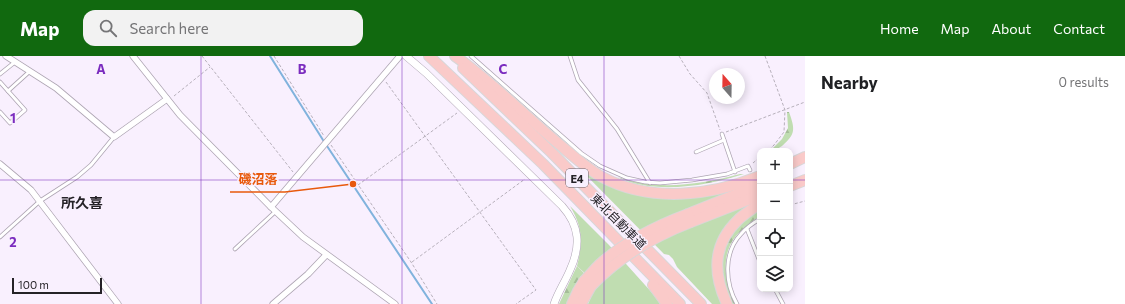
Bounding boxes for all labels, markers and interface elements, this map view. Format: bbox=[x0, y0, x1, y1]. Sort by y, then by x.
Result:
search box bbox=[83, 10, 363, 46]
text: Map bbox=[20, 17, 59, 40]
icon: search bbox=[97, 17, 119, 39]
text: Search here bbox=[129, 19, 209, 37]
text: Home bbox=[880, 20, 919, 37]
text: Map bbox=[941, 20, 969, 37]
text: About bbox=[991, 20, 1031, 37]
text: Contact bbox=[1053, 20, 1105, 37]
text: A bbox=[96, 61, 106, 77]
text: B bbox=[298, 61, 307, 77]
text: C bbox=[499, 61, 508, 77]
north arrow bbox=[709, 68, 745, 104]
text: Nearby bbox=[821, 72, 878, 93]
text: 0 results bbox=[1058, 74, 1109, 90]
text: 1 bbox=[10, 110, 16, 126]
map controls bbox=[757, 148, 793, 292]
button: + bbox=[757, 148, 793, 184]
callout: 磯沼落 bbox=[230, 167, 285, 192]
road number: E4 bbox=[566, 169, 588, 187]
text: 磯沼落 bbox=[238, 171, 278, 187]
button: − bbox=[757, 184, 793, 220]
street label: 東北自動車道 bbox=[589, 191, 649, 251]
district label: 所久喜 bbox=[61, 194, 103, 211]
button: locate bbox=[757, 220, 793, 256]
text: 2 bbox=[9, 234, 17, 250]
button: layers bbox=[757, 256, 793, 292]
scale bar bbox=[12, 276, 102, 295]
text: 100 m bbox=[18, 278, 49, 291]

